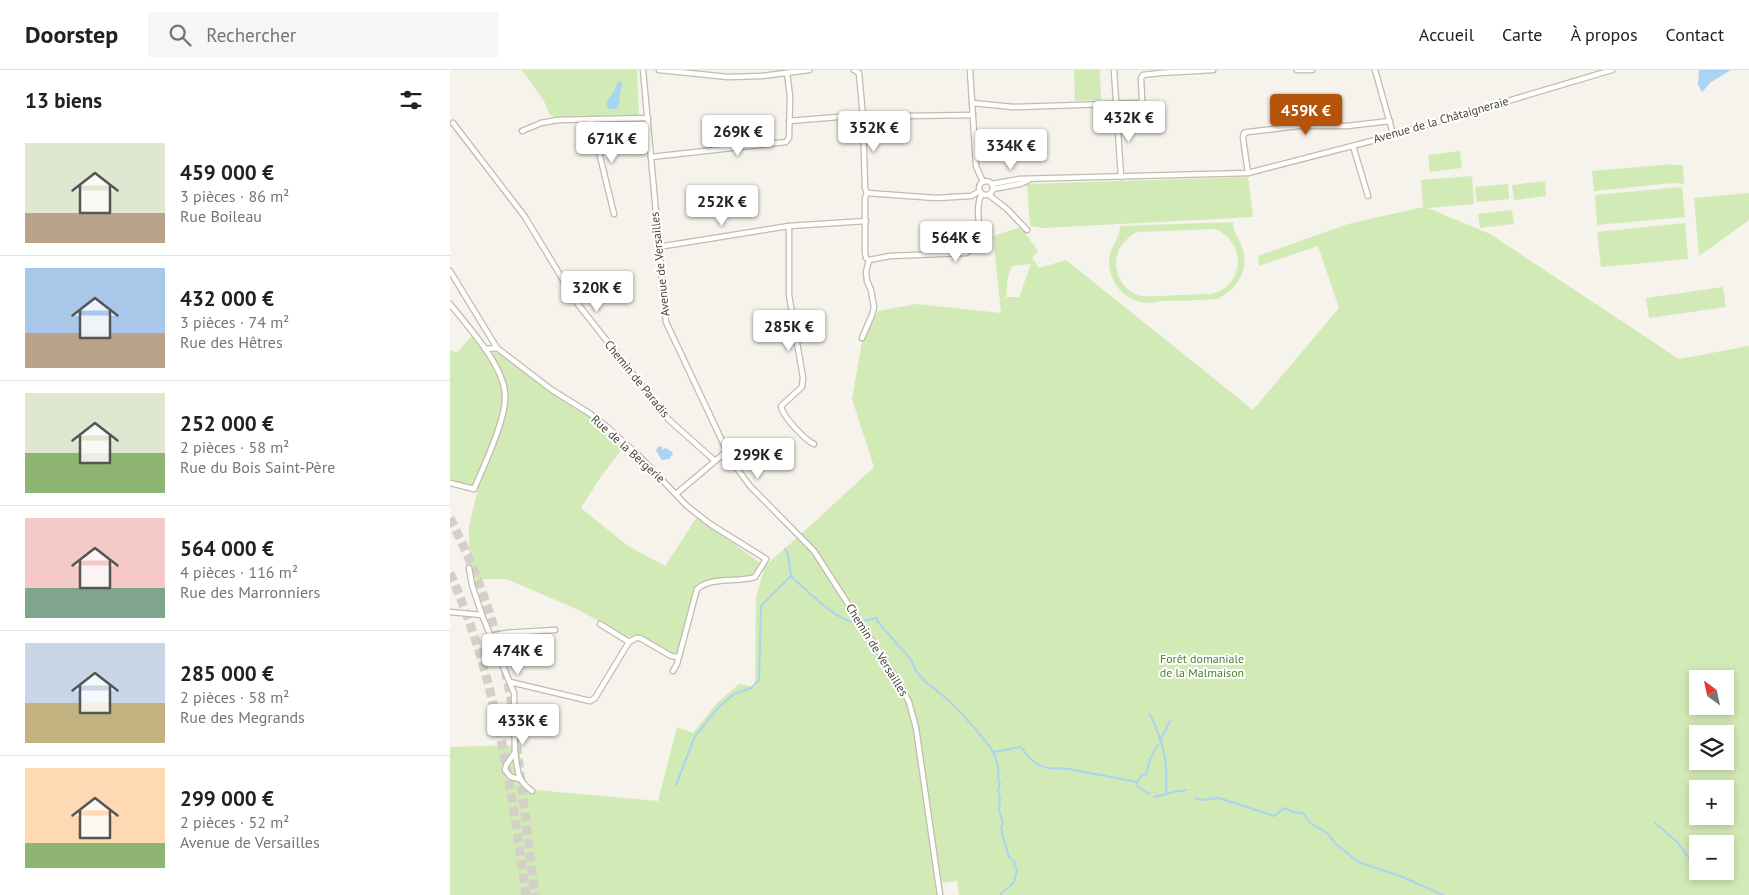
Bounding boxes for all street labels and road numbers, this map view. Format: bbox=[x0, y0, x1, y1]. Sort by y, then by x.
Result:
street label: Avenue de la Châtaigneraie bbox=[1371, 93, 1510, 146]
street label: Avenue de Versailles bbox=[647, 211, 672, 317]
street label: Chemin de Paradis bbox=[602, 337, 673, 420]
street label: Rue de la Bergerie bbox=[588, 411, 668, 486]
street label: Chemin de Versailles bbox=[843, 601, 912, 699]

